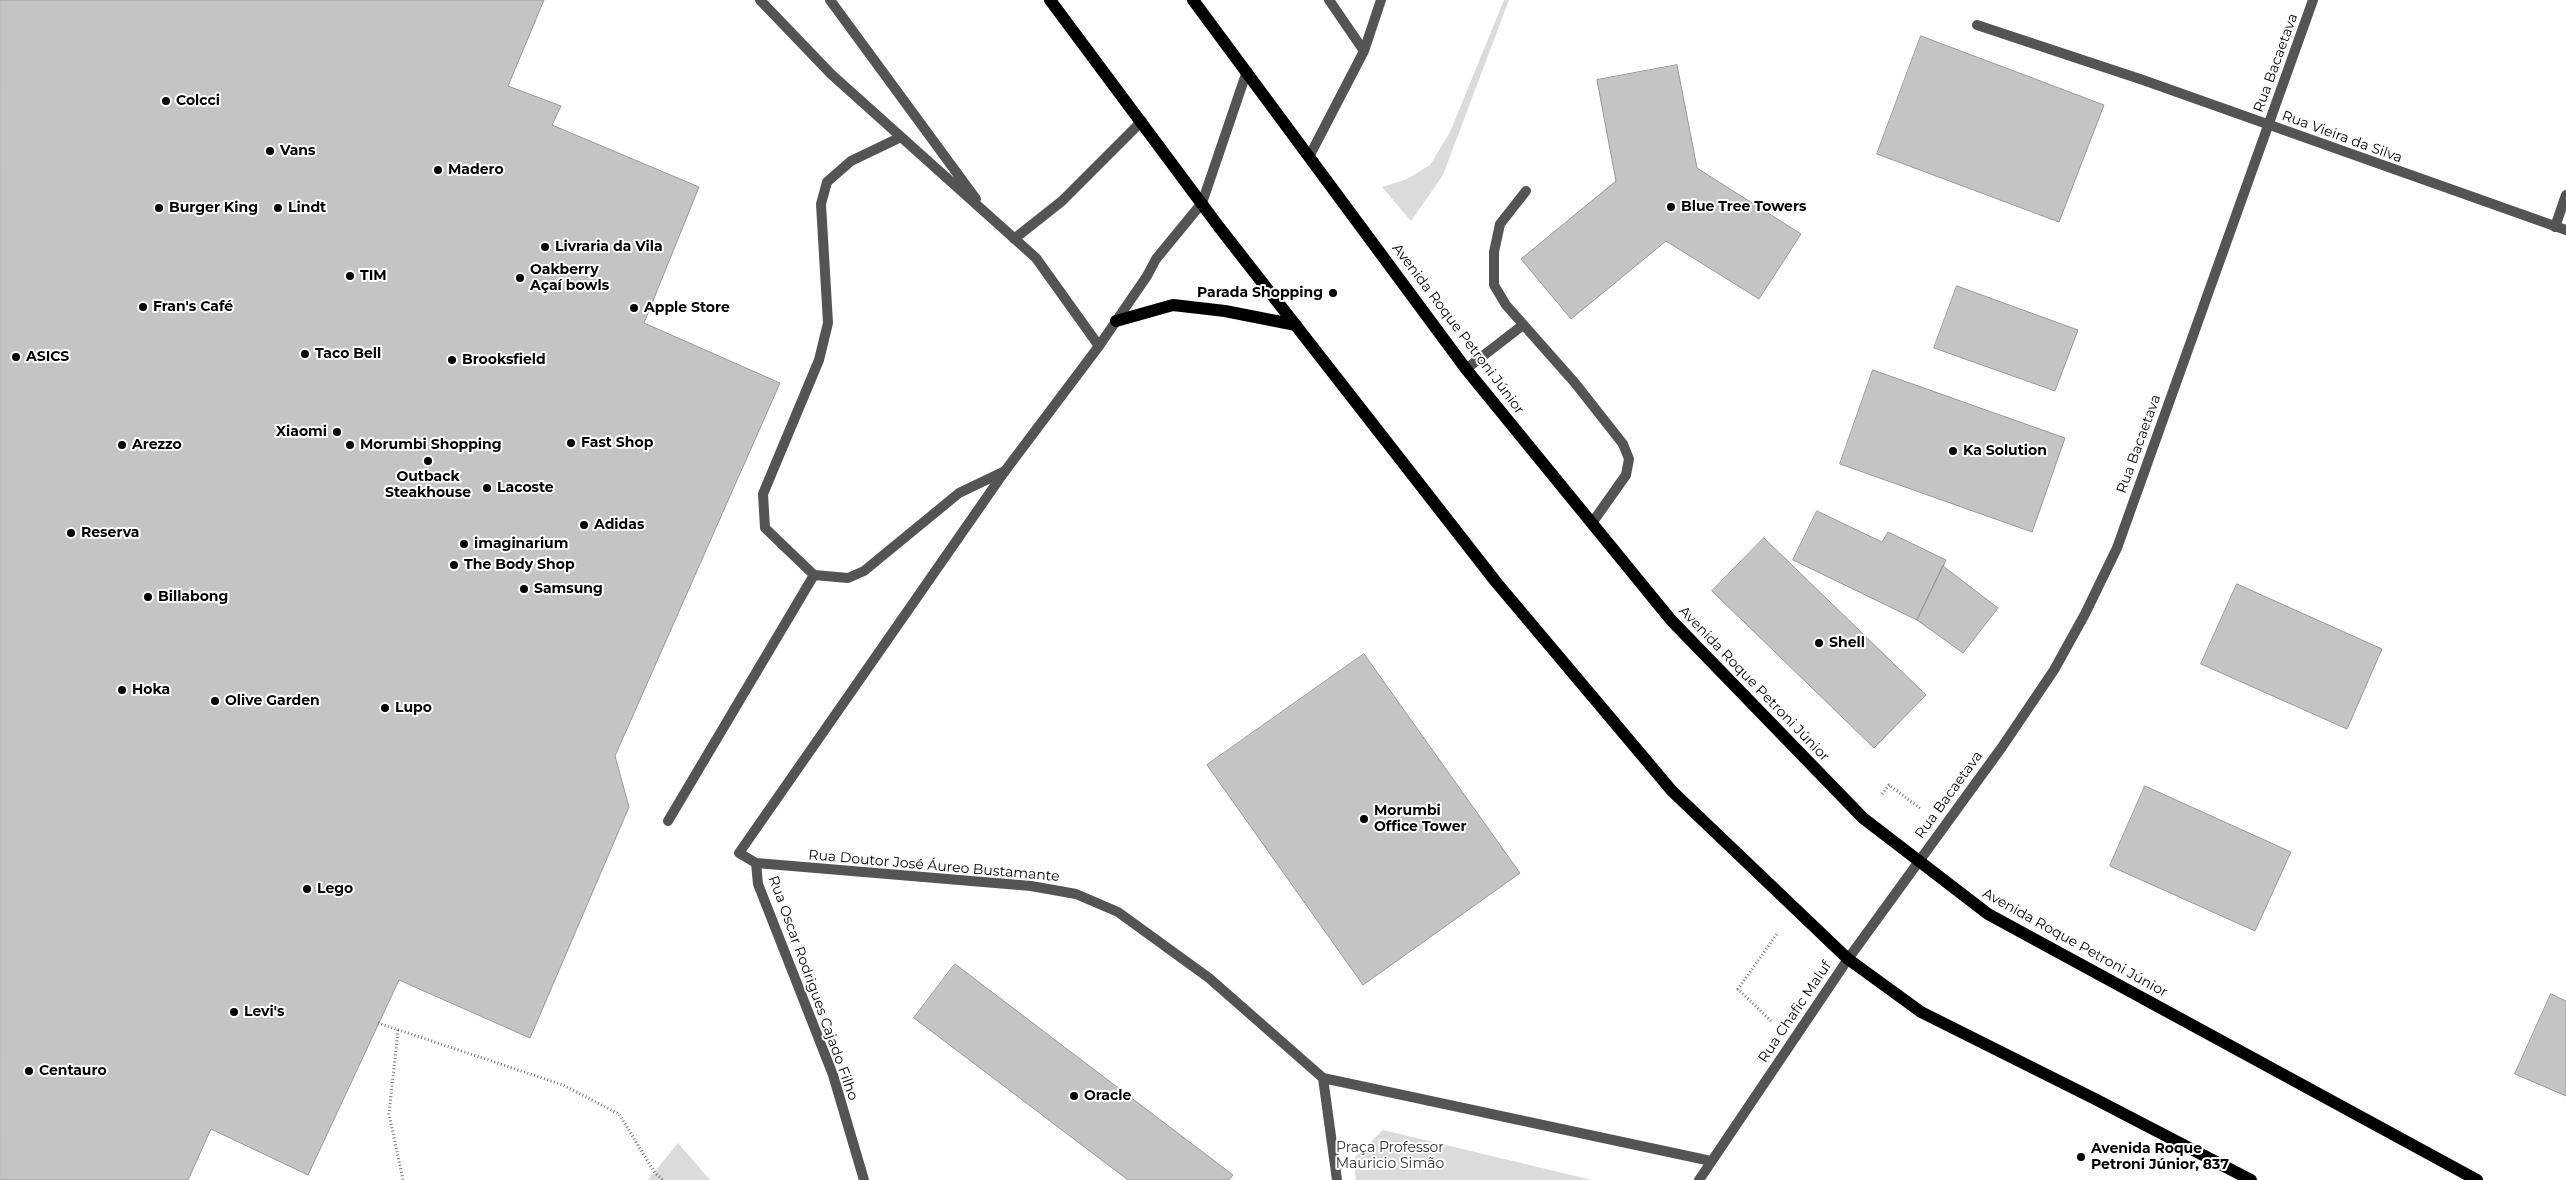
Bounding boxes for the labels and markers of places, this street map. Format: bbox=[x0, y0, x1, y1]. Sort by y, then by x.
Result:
place label: Colcci bbox=[176, 93, 220, 109]
marker: Colcci bbox=[160, 95, 172, 107]
place label: Vans bbox=[280, 143, 315, 159]
marker: Vans bbox=[264, 145, 276, 157]
place label: Madero bbox=[448, 162, 504, 178]
marker: Madero bbox=[432, 164, 444, 176]
place label: Blue Tree Towers bbox=[1681, 199, 1806, 215]
place label: Burger King bbox=[169, 200, 258, 216]
place label: Lindt bbox=[288, 200, 326, 216]
marker: Blue Tree Towers bbox=[1665, 201, 1677, 213]
marker: Burger King bbox=[153, 202, 165, 214]
marker: Lindt bbox=[272, 202, 284, 214]
place label: Livraria da Vila bbox=[555, 239, 663, 255]
marker: Livraria da Vila bbox=[539, 241, 551, 253]
place label: Oakberry Açaí bowls bbox=[530, 262, 609, 294]
place label: TIM bbox=[360, 268, 387, 284]
marker: TIM bbox=[344, 270, 356, 282]
marker: Oakberry Açaí bowls bbox=[514, 272, 526, 284]
place label: Parada Shopping bbox=[1197, 285, 1323, 301]
marker: Parada Shopping bbox=[1327, 287, 1339, 299]
place label: Fran's Café bbox=[153, 299, 233, 315]
place label: Apple Store bbox=[644, 300, 730, 316]
marker: Fran's Café bbox=[137, 301, 149, 313]
marker: Apple Store bbox=[628, 302, 640, 314]
place label: Taco Bell bbox=[315, 346, 381, 362]
marker: Taco Bell bbox=[299, 348, 311, 360]
place label: ASICS bbox=[26, 349, 69, 365]
marker: ASICS bbox=[10, 351, 22, 363]
place label: Brooksfield bbox=[462, 352, 546, 368]
marker: Brooksfield bbox=[446, 354, 458, 366]
place label: Xiaomi bbox=[276, 424, 327, 440]
marker: Xiaomi bbox=[331, 426, 343, 438]
place label: Fast Shop bbox=[581, 435, 653, 451]
place label: Arezzo bbox=[132, 437, 182, 453]
place label: Morumbi Shopping bbox=[360, 437, 502, 453]
marker: Fast Shop bbox=[565, 437, 577, 449]
marker: Arezzo bbox=[116, 439, 128, 451]
marker: Morumbi Shopping bbox=[344, 439, 356, 451]
place label: Ka Solution bbox=[1963, 443, 2047, 459]
marker: Ka Solution bbox=[1947, 445, 1959, 457]
marker: Outback Steakhouse bbox=[422, 455, 434, 467]
place label: Outback Steakhouse bbox=[385, 469, 471, 502]
place label: Lacoste bbox=[497, 480, 554, 496]
marker: Lacoste bbox=[481, 482, 493, 494]
place label: Adidas bbox=[594, 517, 644, 533]
marker: Adidas bbox=[578, 519, 590, 531]
place label: Reserva bbox=[81, 525, 139, 541]
marker: Reserva bbox=[65, 527, 77, 539]
place label: imaginarium bbox=[474, 536, 568, 552]
marker: imaginarium bbox=[458, 538, 470, 550]
place label: The Body Shop bbox=[464, 557, 575, 573]
marker: The Body Shop bbox=[448, 559, 460, 571]
place label: Samsung bbox=[534, 581, 603, 597]
marker: Samsung bbox=[518, 583, 530, 595]
place label: Billabong bbox=[158, 589, 228, 605]
marker: Billabong bbox=[142, 591, 154, 603]
place label: Shell bbox=[1829, 635, 1865, 651]
marker: Shell bbox=[1813, 637, 1825, 649]
place label: Hoka bbox=[132, 682, 170, 698]
marker: Hoka bbox=[116, 684, 128, 696]
place label: Olive Garden bbox=[225, 693, 320, 709]
marker: Olive Garden bbox=[209, 695, 221, 707]
place label: Lupo bbox=[395, 700, 432, 716]
marker: Lupo bbox=[379, 702, 391, 714]
place label: Morumbi Office Tower bbox=[1374, 803, 1467, 836]
marker: Morumbi Office Tower bbox=[1358, 813, 1370, 825]
place label: Lego bbox=[317, 881, 353, 897]
marker: Lego bbox=[301, 883, 313, 895]
place label: Levi's bbox=[244, 1004, 284, 1020]
marker: Levi's bbox=[228, 1006, 240, 1018]
place label: Centauro bbox=[39, 1063, 107, 1079]
marker: Centauro bbox=[23, 1065, 35, 1077]
place label: Oracle bbox=[1084, 1088, 1131, 1104]
marker: Oracle bbox=[1068, 1090, 1080, 1102]
place label: Avenida Roque Petroni Júnior, 837 bbox=[2091, 1141, 2229, 1174]
marker: Avenida Roque Petroni Júnior, 837 bbox=[2075, 1151, 2087, 1163]

